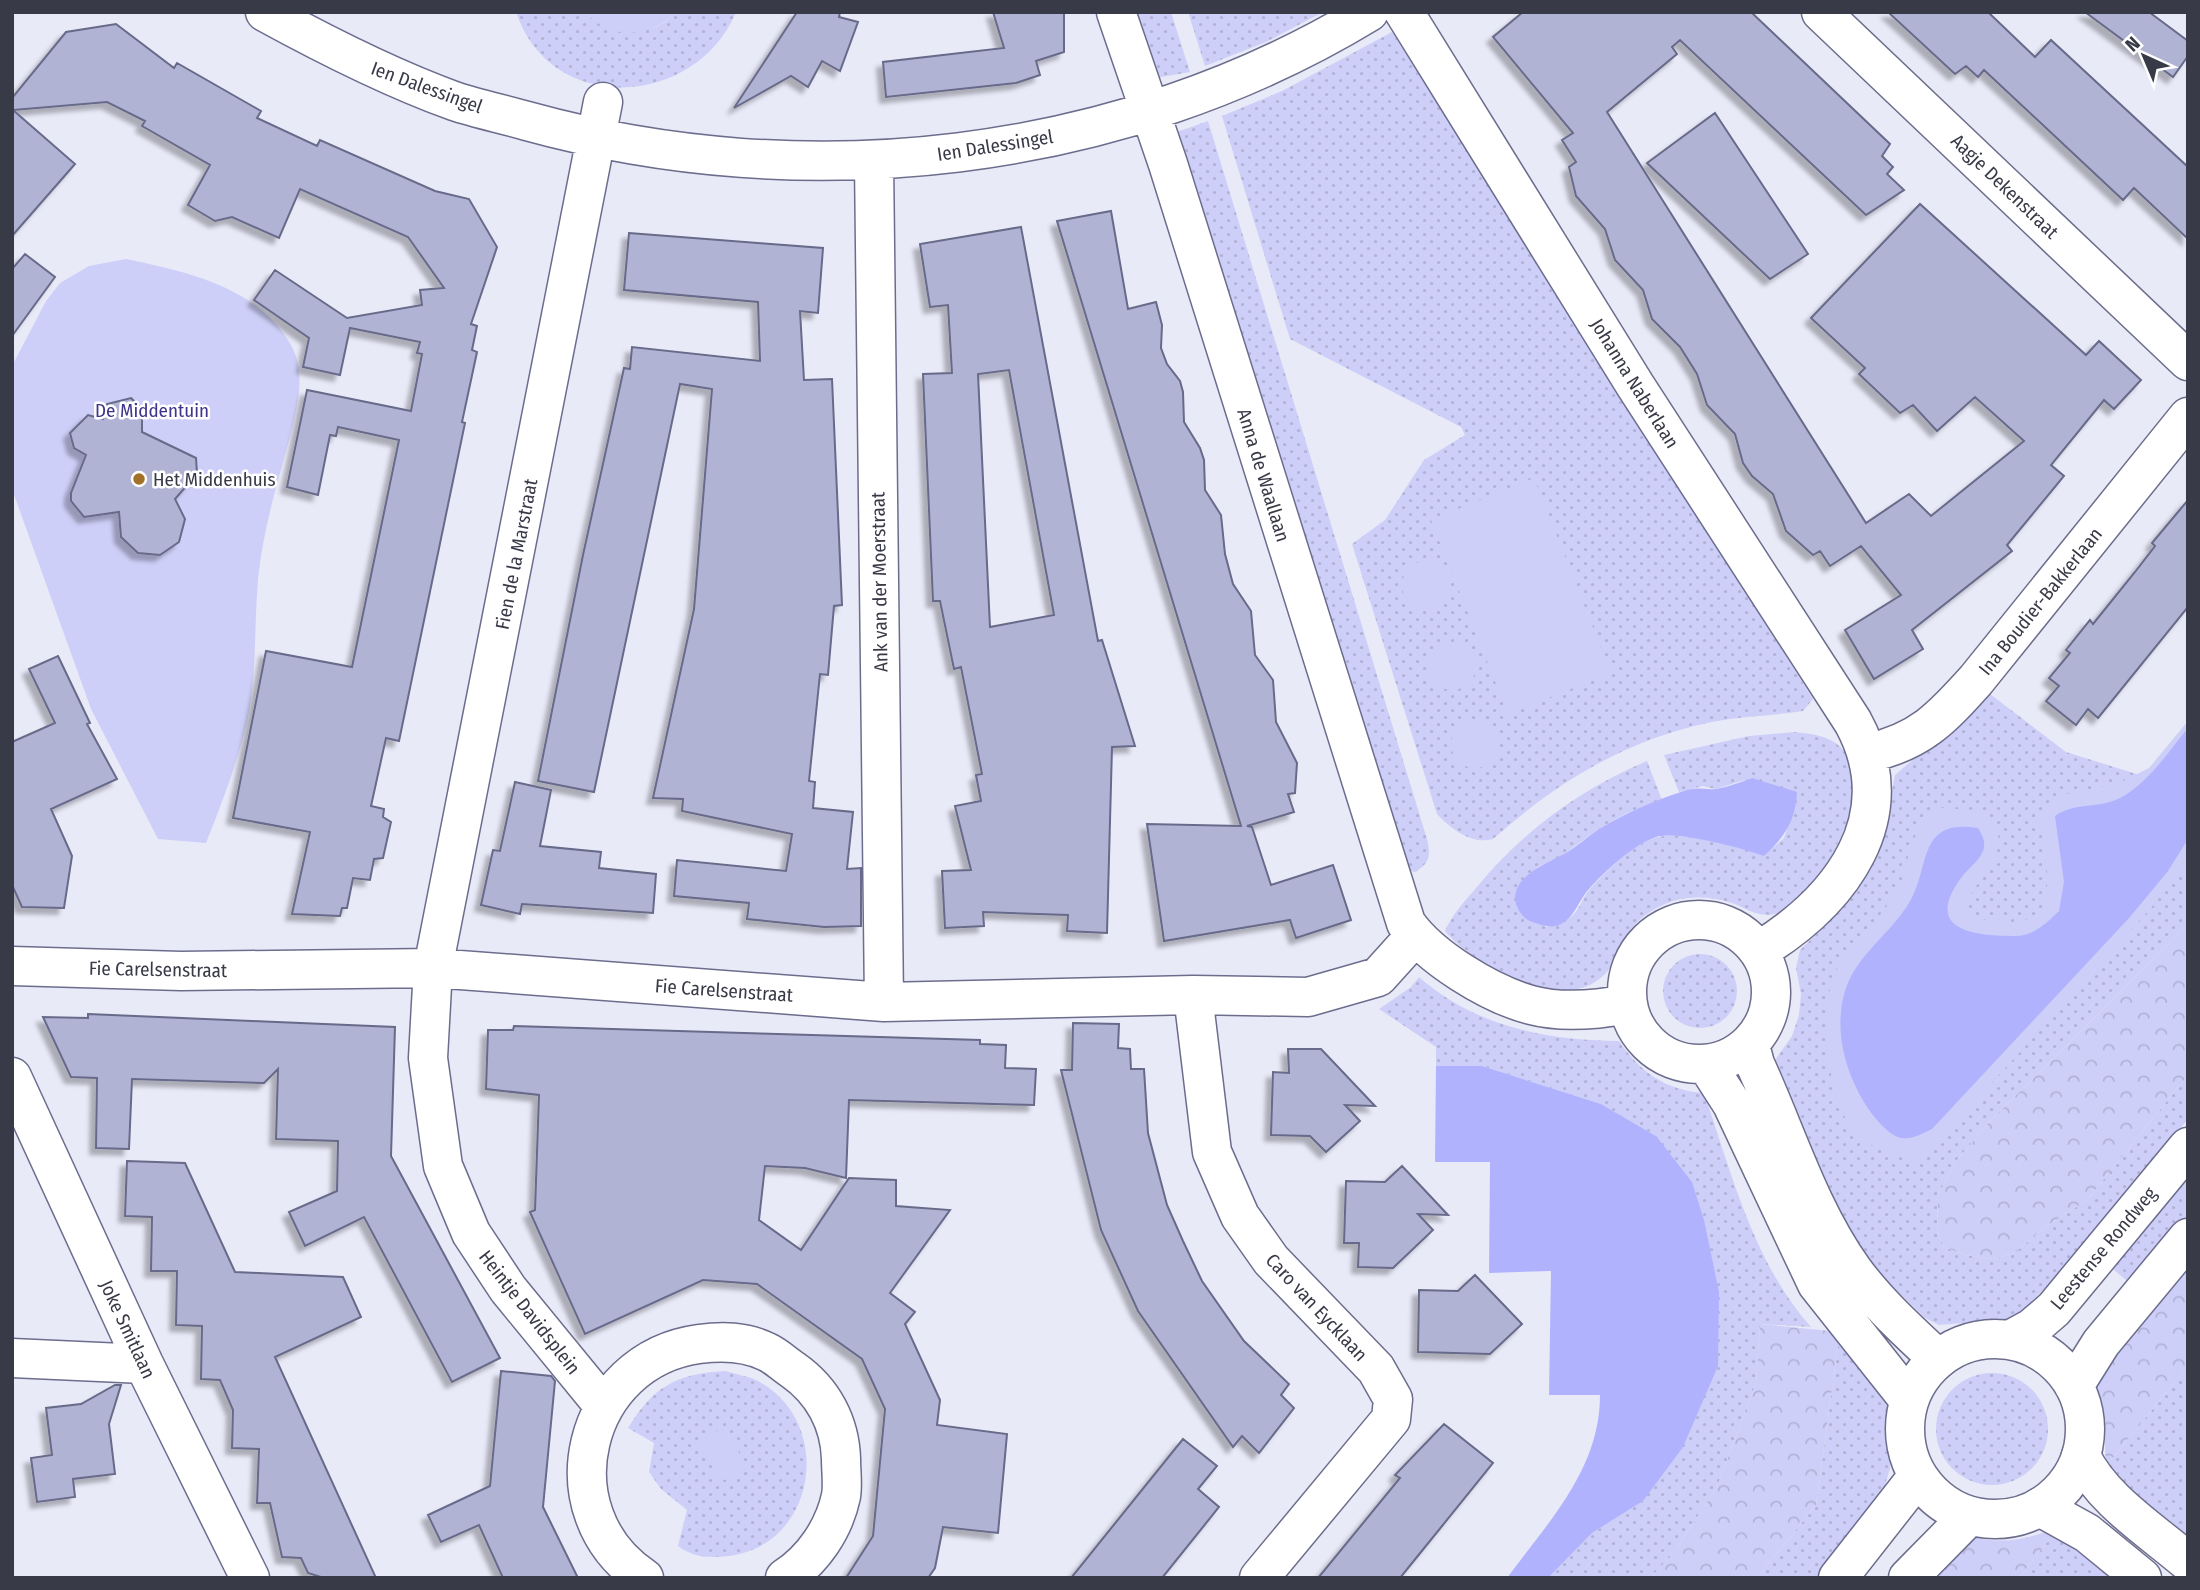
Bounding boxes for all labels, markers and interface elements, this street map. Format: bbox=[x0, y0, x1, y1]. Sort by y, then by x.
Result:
north arrow bbox=[2109, 21, 2179, 91]
text: N bbox=[2120, 32, 2145, 56]
street label: Ien Dalessingel bbox=[368, 57, 486, 118]
street label: Ien Dalessingel bbox=[936, 125, 1055, 166]
street label: Aagje Dekenstraat bbox=[1946, 129, 2064, 244]
street label: Johanna Naberlaan bbox=[1585, 314, 1684, 452]
park label: De Middentuin bbox=[95, 399, 209, 422]
street label: Anna de Waallaan bbox=[1232, 406, 1295, 545]
place label: Het Middenhuis bbox=[153, 468, 276, 491]
marker: Het Middenhuis bbox=[131, 471, 147, 487]
street label: Fien de la Marstraat bbox=[491, 476, 543, 632]
street label: Ank van der Moerstraat bbox=[866, 491, 893, 672]
street label: Ina Boudier-Bakkerlaan bbox=[1974, 523, 2107, 680]
street label: Fie Carelsenstraat bbox=[89, 957, 228, 982]
street label: Fie Carelsenstraat bbox=[654, 974, 795, 1007]
street label: Leestense Rondweg bbox=[2045, 1182, 2161, 1314]
street label: Heintje Davidsplein bbox=[474, 1246, 585, 1379]
street label: Caro van Eycklaan bbox=[1261, 1249, 1372, 1366]
street label: Joke Smitlaan bbox=[95, 1276, 160, 1382]

